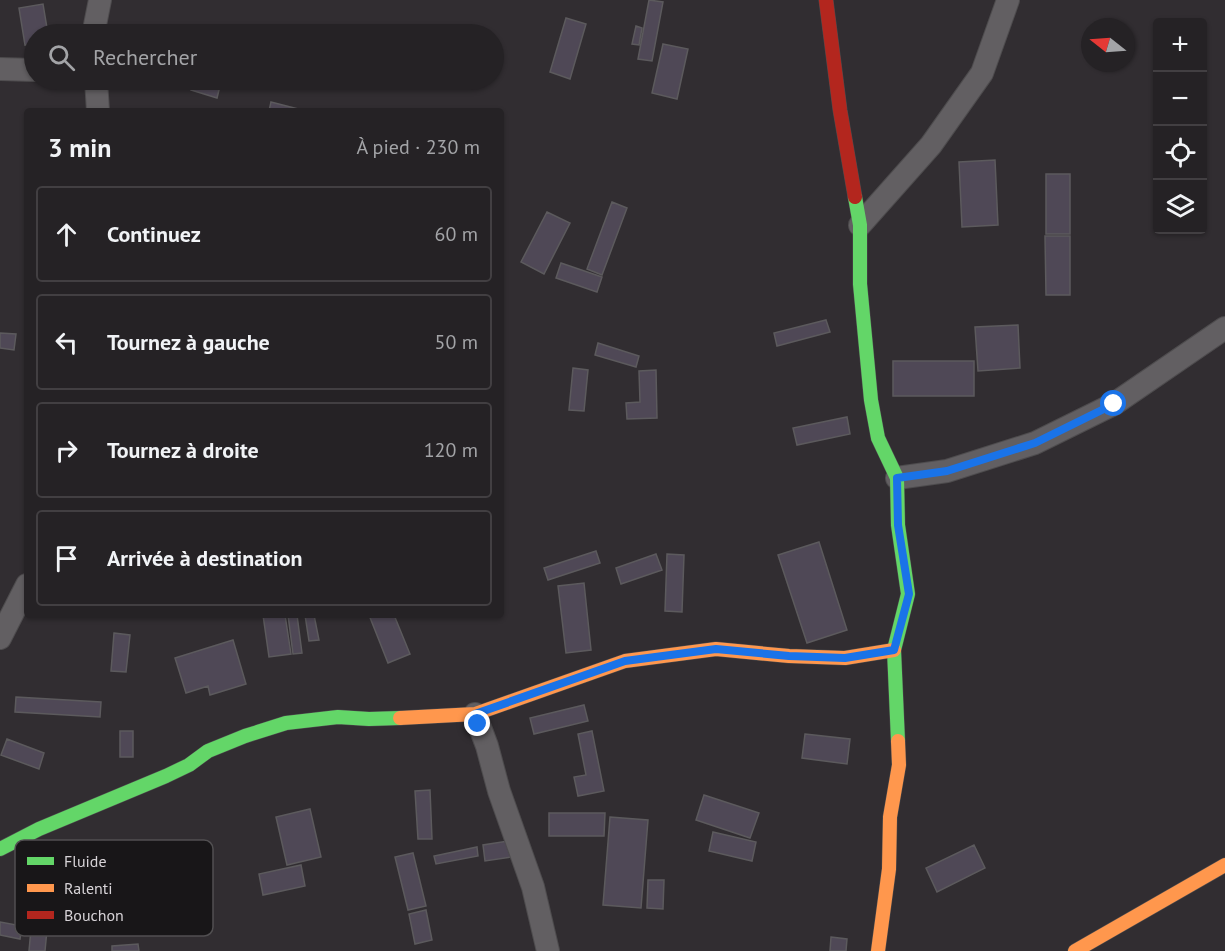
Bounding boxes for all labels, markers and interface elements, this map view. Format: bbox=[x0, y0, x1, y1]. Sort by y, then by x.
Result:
north arrow bbox=[1081, 18, 1135, 72]
map controls bbox=[1153, 18, 1207, 234]
button: + bbox=[1153, 18, 1207, 72]
search box bbox=[24, 24, 504, 90]
icon: search bbox=[45, 41, 78, 74]
text: Rechercher bbox=[93, 43, 197, 71]
button: − bbox=[1153, 72, 1207, 126]
button: locate bbox=[1153, 126, 1207, 180]
text: 3 min bbox=[48, 131, 111, 164]
text: À pied · 230 m bbox=[356, 134, 480, 160]
button: layers bbox=[1153, 180, 1207, 234]
icon: ahead bbox=[50, 218, 83, 251]
text: Continuez bbox=[107, 220, 201, 248]
text: 60 m bbox=[435, 221, 478, 247]
icon: left bbox=[50, 326, 83, 359]
text: Tournez à gauche bbox=[107, 328, 270, 356]
text: 50 m bbox=[435, 329, 478, 355]
route start bbox=[1100, 390, 1126, 416]
icon: right bbox=[50, 434, 83, 467]
text: Tournez à droite bbox=[107, 436, 259, 464]
text: 120 m bbox=[424, 437, 478, 463]
icon: arrive bbox=[50, 542, 83, 575]
text: Arrivée à destination bbox=[107, 544, 303, 572]
route end bbox=[464, 710, 490, 736]
legend bbox=[15, 840, 213, 936]
text: Fluide bbox=[64, 851, 107, 871]
text: Ralenti bbox=[64, 878, 113, 898]
text: Bouchon bbox=[64, 905, 124, 925]

